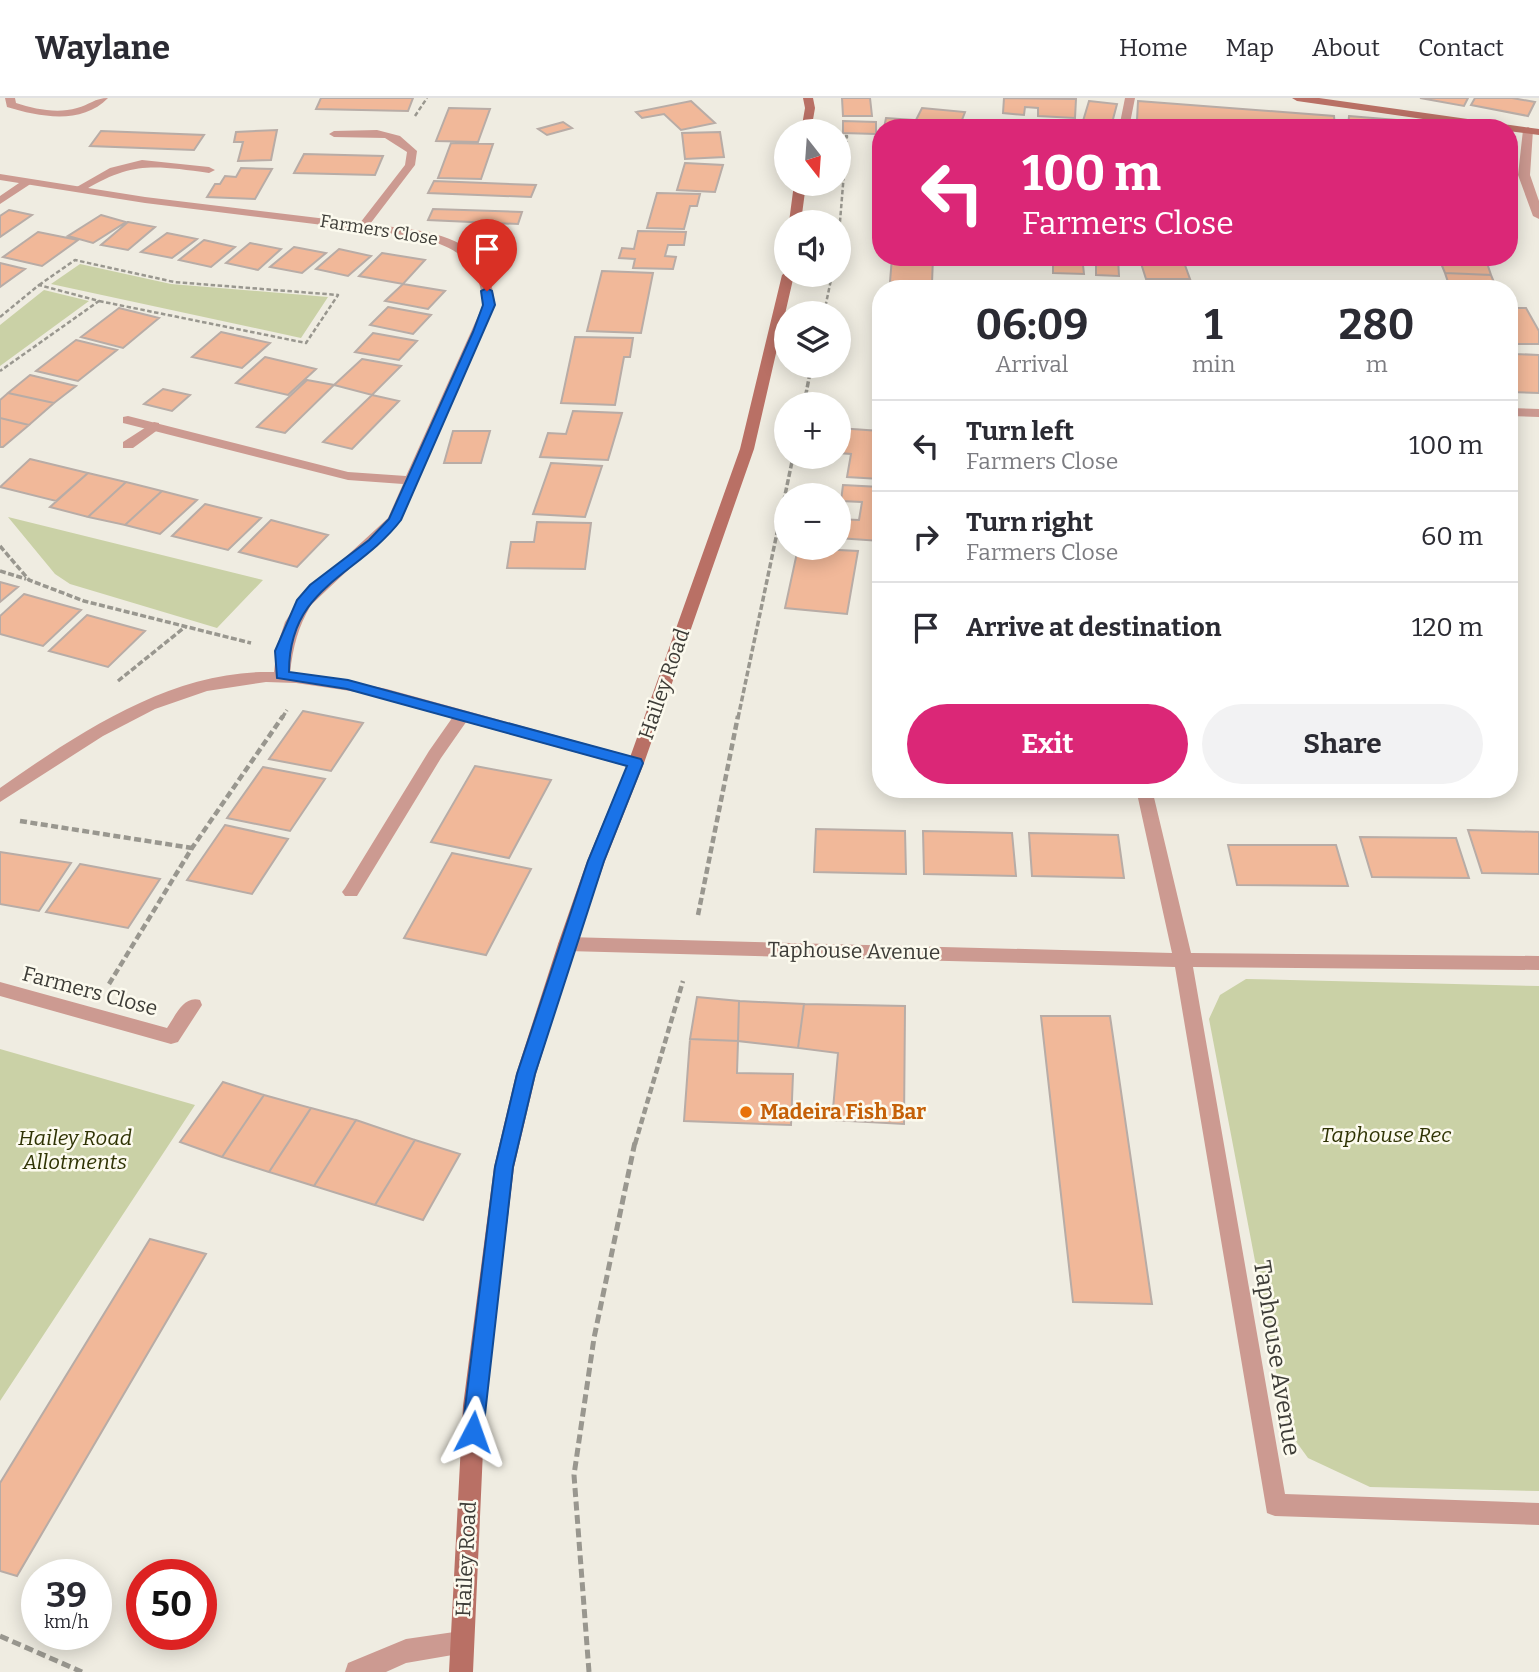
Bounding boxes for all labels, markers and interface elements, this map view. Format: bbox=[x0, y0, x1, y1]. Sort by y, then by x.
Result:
text: Waylane bbox=[35, 28, 170, 68]
text: Home bbox=[1119, 34, 1188, 62]
text: Map bbox=[1226, 34, 1274, 62]
text: About bbox=[1312, 34, 1380, 62]
text: Contact bbox=[1418, 34, 1504, 62]
north arrow bbox=[774, 119, 850, 196]
map controls bbox=[774, 119, 851, 560]
text: 100 m bbox=[1022, 144, 1161, 203]
icon: left bbox=[907, 147, 998, 238]
text: Farmers Close bbox=[1022, 204, 1234, 242]
street label: Farmers Close bbox=[318, 210, 440, 250]
button: sound bbox=[774, 210, 851, 287]
pin bbox=[457, 219, 517, 291]
icon: arrive bbox=[468, 230, 506, 268]
text: 06:09 bbox=[976, 300, 1088, 350]
text: 1 bbox=[1205, 300, 1223, 350]
text: 280 bbox=[1339, 300, 1414, 350]
button: layers bbox=[774, 301, 851, 378]
text: Arrival bbox=[996, 350, 1068, 378]
text: min bbox=[1192, 350, 1235, 378]
text: m bbox=[1366, 350, 1388, 378]
button: + bbox=[774, 392, 851, 469]
text: Turn left bbox=[966, 416, 1074, 447]
icon: left bbox=[907, 427, 945, 465]
text: 100 m bbox=[1409, 430, 1483, 461]
text: Farmers Close bbox=[966, 447, 1118, 475]
button: − bbox=[774, 483, 851, 560]
text: Turn right bbox=[966, 507, 1093, 538]
icon: right bbox=[907, 518, 945, 556]
text: 60 m bbox=[1421, 521, 1483, 552]
text: Farmers Close bbox=[966, 538, 1118, 566]
icon: arrive bbox=[907, 609, 945, 647]
text: Arrive at destination bbox=[966, 612, 1221, 643]
text: 120 m bbox=[1412, 612, 1483, 643]
street label: Hailey Road bbox=[633, 625, 695, 743]
button: Exit bbox=[907, 704, 1188, 784]
button: Share bbox=[1202, 704, 1483, 784]
street label: Taphouse Avenue bbox=[767, 936, 941, 966]
street label: Farmers Close bbox=[19, 960, 161, 1022]
place label: Madeira Fish Bar bbox=[760, 1099, 926, 1125]
marker: Madeira Fish Bar bbox=[738, 1104, 754, 1120]
park label: Taphouse Rec bbox=[1321, 1122, 1451, 1148]
park label: Hailey Road Allotments bbox=[18, 1125, 132, 1175]
street label: Taphouse Avenue bbox=[1248, 1258, 1306, 1458]
position arrow bbox=[436, 1395, 510, 1469]
street label: Hailey Road bbox=[450, 1500, 482, 1618]
speed limit sign: 50 bbox=[126, 1559, 217, 1650]
text: 39 bbox=[46, 1574, 87, 1616]
text: km/h bbox=[44, 1611, 89, 1633]

